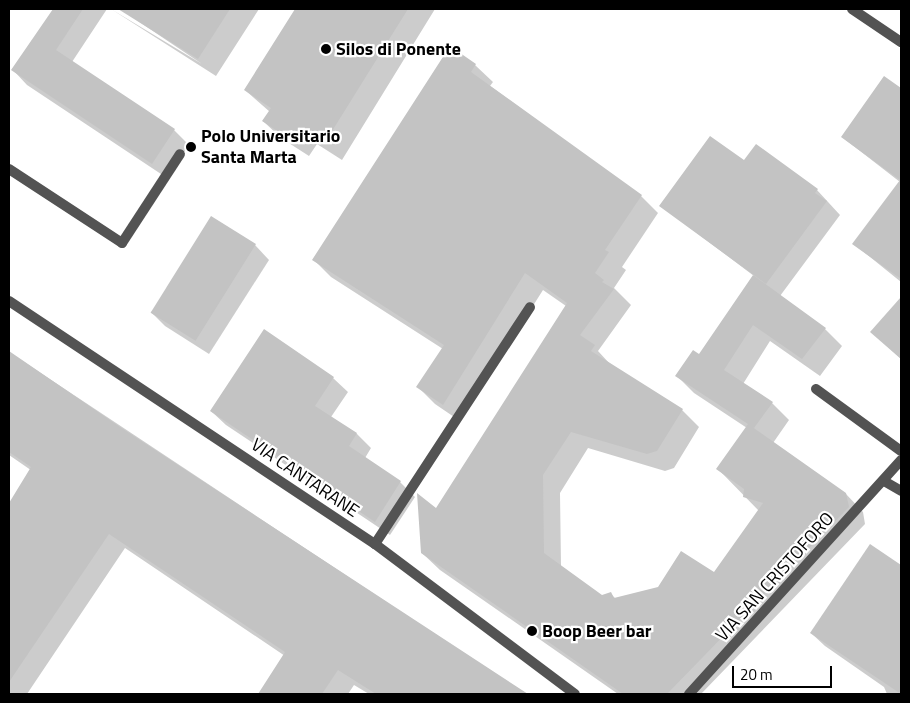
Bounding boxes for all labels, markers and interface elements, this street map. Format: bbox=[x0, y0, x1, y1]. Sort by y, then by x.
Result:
place label: Silos di Ponente bbox=[336, 38, 461, 60]
marker: Silos di Ponente bbox=[320, 43, 332, 55]
place label: Polo Universitario Santa Marta bbox=[201, 126, 340, 168]
marker: Polo Universitario Santa Marta bbox=[185, 141, 197, 153]
street label: VIA CANTARANE bbox=[247, 434, 363, 522]
street label: VIA SAN CRISTOFORO bbox=[711, 508, 839, 646]
place label: Boop Beer bar bbox=[542, 620, 652, 642]
marker: Boop Beer bar bbox=[526, 625, 538, 637]
scale bar bbox=[735, 656, 835, 688]
text: 20 m bbox=[740, 663, 773, 686]

